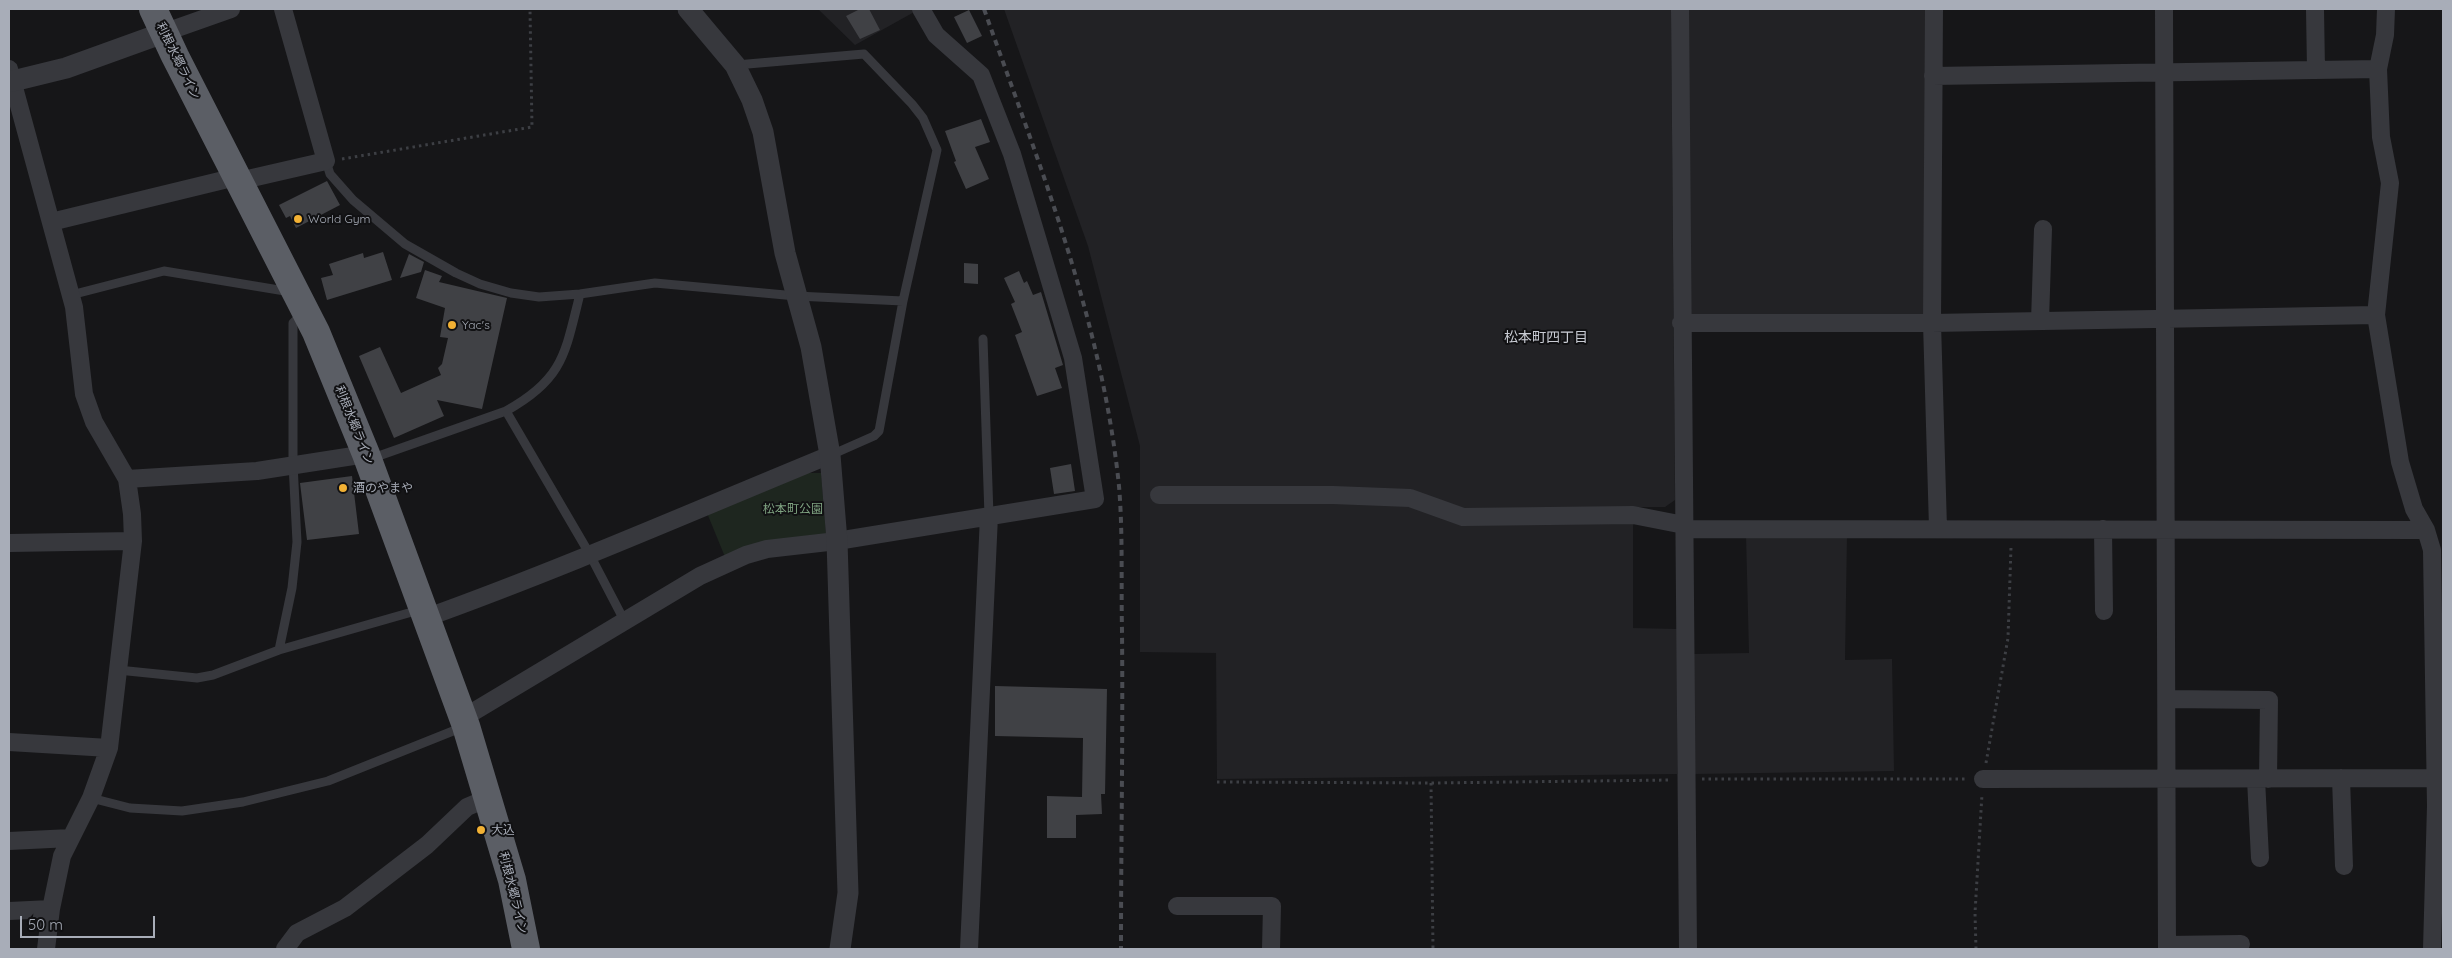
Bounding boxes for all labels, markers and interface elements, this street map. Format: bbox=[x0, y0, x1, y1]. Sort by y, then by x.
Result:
street label: 利根水郷ライン bbox=[153, 20, 203, 102]
place label: World Gym bbox=[308, 212, 371, 226]
marker: World Gym bbox=[292, 213, 304, 225]
place label: Yac's bbox=[462, 318, 490, 332]
marker: Yac's bbox=[446, 319, 458, 331]
district label: 松本町四丁目 bbox=[1504, 330, 1588, 346]
street label: 利根水郷ライン bbox=[332, 383, 376, 467]
place label: 酒のやまや bbox=[353, 481, 413, 495]
marker: 酒のやまや bbox=[337, 482, 349, 494]
park label: 松本町公園 bbox=[763, 502, 823, 516]
place label: 大込 bbox=[491, 823, 515, 837]
marker: 大込 bbox=[475, 824, 487, 836]
street label: 利根水郷ライン bbox=[496, 851, 530, 935]
scale bar bbox=[22, 906, 158, 938]
text: 50 m bbox=[28, 915, 63, 934]

